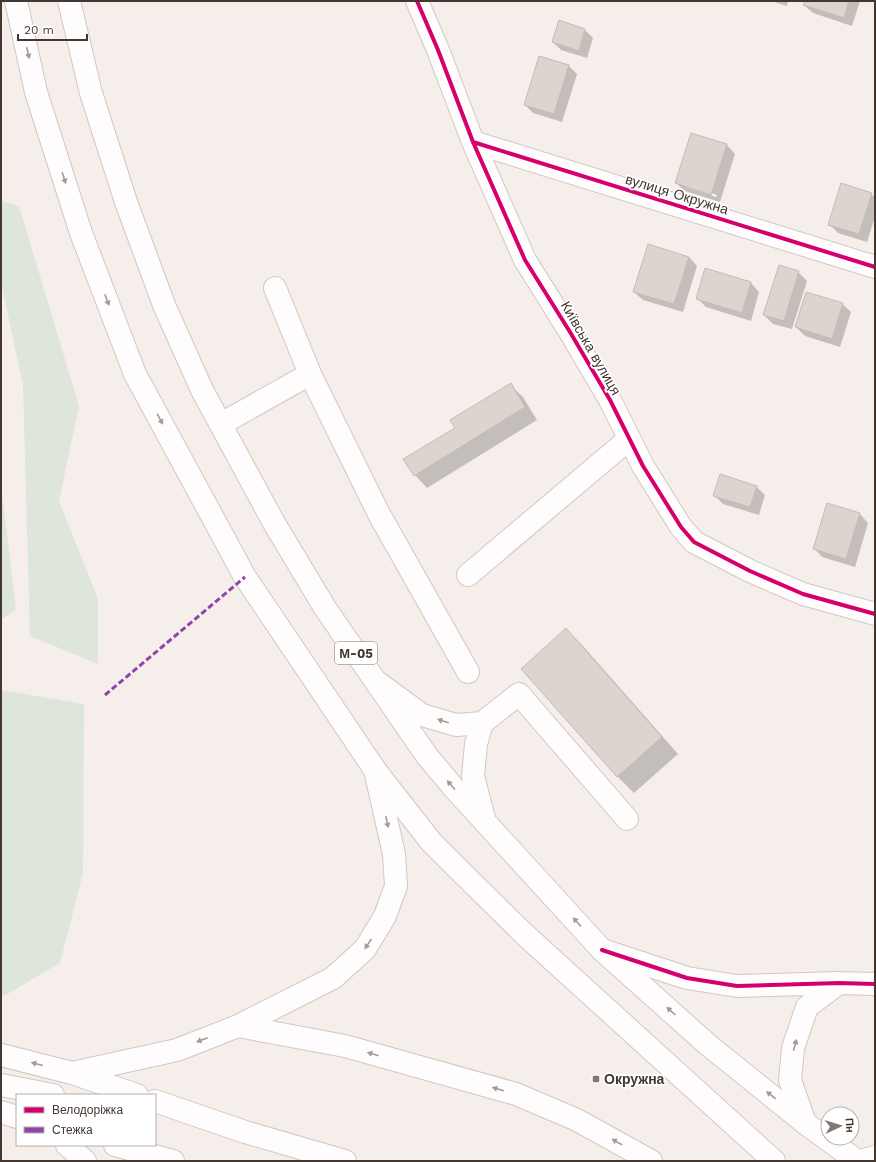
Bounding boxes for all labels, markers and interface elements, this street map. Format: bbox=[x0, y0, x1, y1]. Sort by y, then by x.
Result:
scale bar bbox=[18, 16, 87, 42]
text: 20 m bbox=[24, 23, 54, 37]
one-way arrow bbox=[25, 47, 31, 59]
street label: вулиця Окружна bbox=[624, 171, 731, 217]
one-way arrow bbox=[61, 172, 67, 184]
one-way arrow bbox=[104, 294, 110, 306]
street label: Київська вулиця bbox=[558, 298, 624, 398]
one-way arrow bbox=[156, 413, 163, 424]
road number: М-05 bbox=[335, 642, 377, 664]
one-way arrow bbox=[437, 718, 449, 724]
one-way arrow bbox=[447, 780, 456, 790]
one-way arrow bbox=[384, 816, 390, 828]
one-way arrow bbox=[572, 917, 581, 928]
one-way arrow bbox=[364, 939, 371, 950]
one-way arrow bbox=[666, 1007, 676, 1016]
one-way arrow bbox=[195, 1038, 207, 1044]
one-way arrow bbox=[792, 1039, 798, 1051]
one-way arrow bbox=[367, 1051, 379, 1057]
one-way arrow bbox=[30, 1061, 42, 1067]
place label: Окружна bbox=[604, 1071, 665, 1087]
marker: Окружна bbox=[591, 1074, 601, 1084]
one-way arrow bbox=[492, 1086, 504, 1092]
one-way arrow bbox=[765, 1091, 776, 1099]
legend bbox=[16, 1094, 156, 1146]
text: Велодоріжка bbox=[52, 1103, 123, 1117]
north arrow bbox=[820, 1106, 860, 1146]
text: Пн bbox=[842, 1118, 856, 1133]
text: Стежка bbox=[52, 1123, 93, 1137]
one-way arrow bbox=[611, 1138, 623, 1145]

